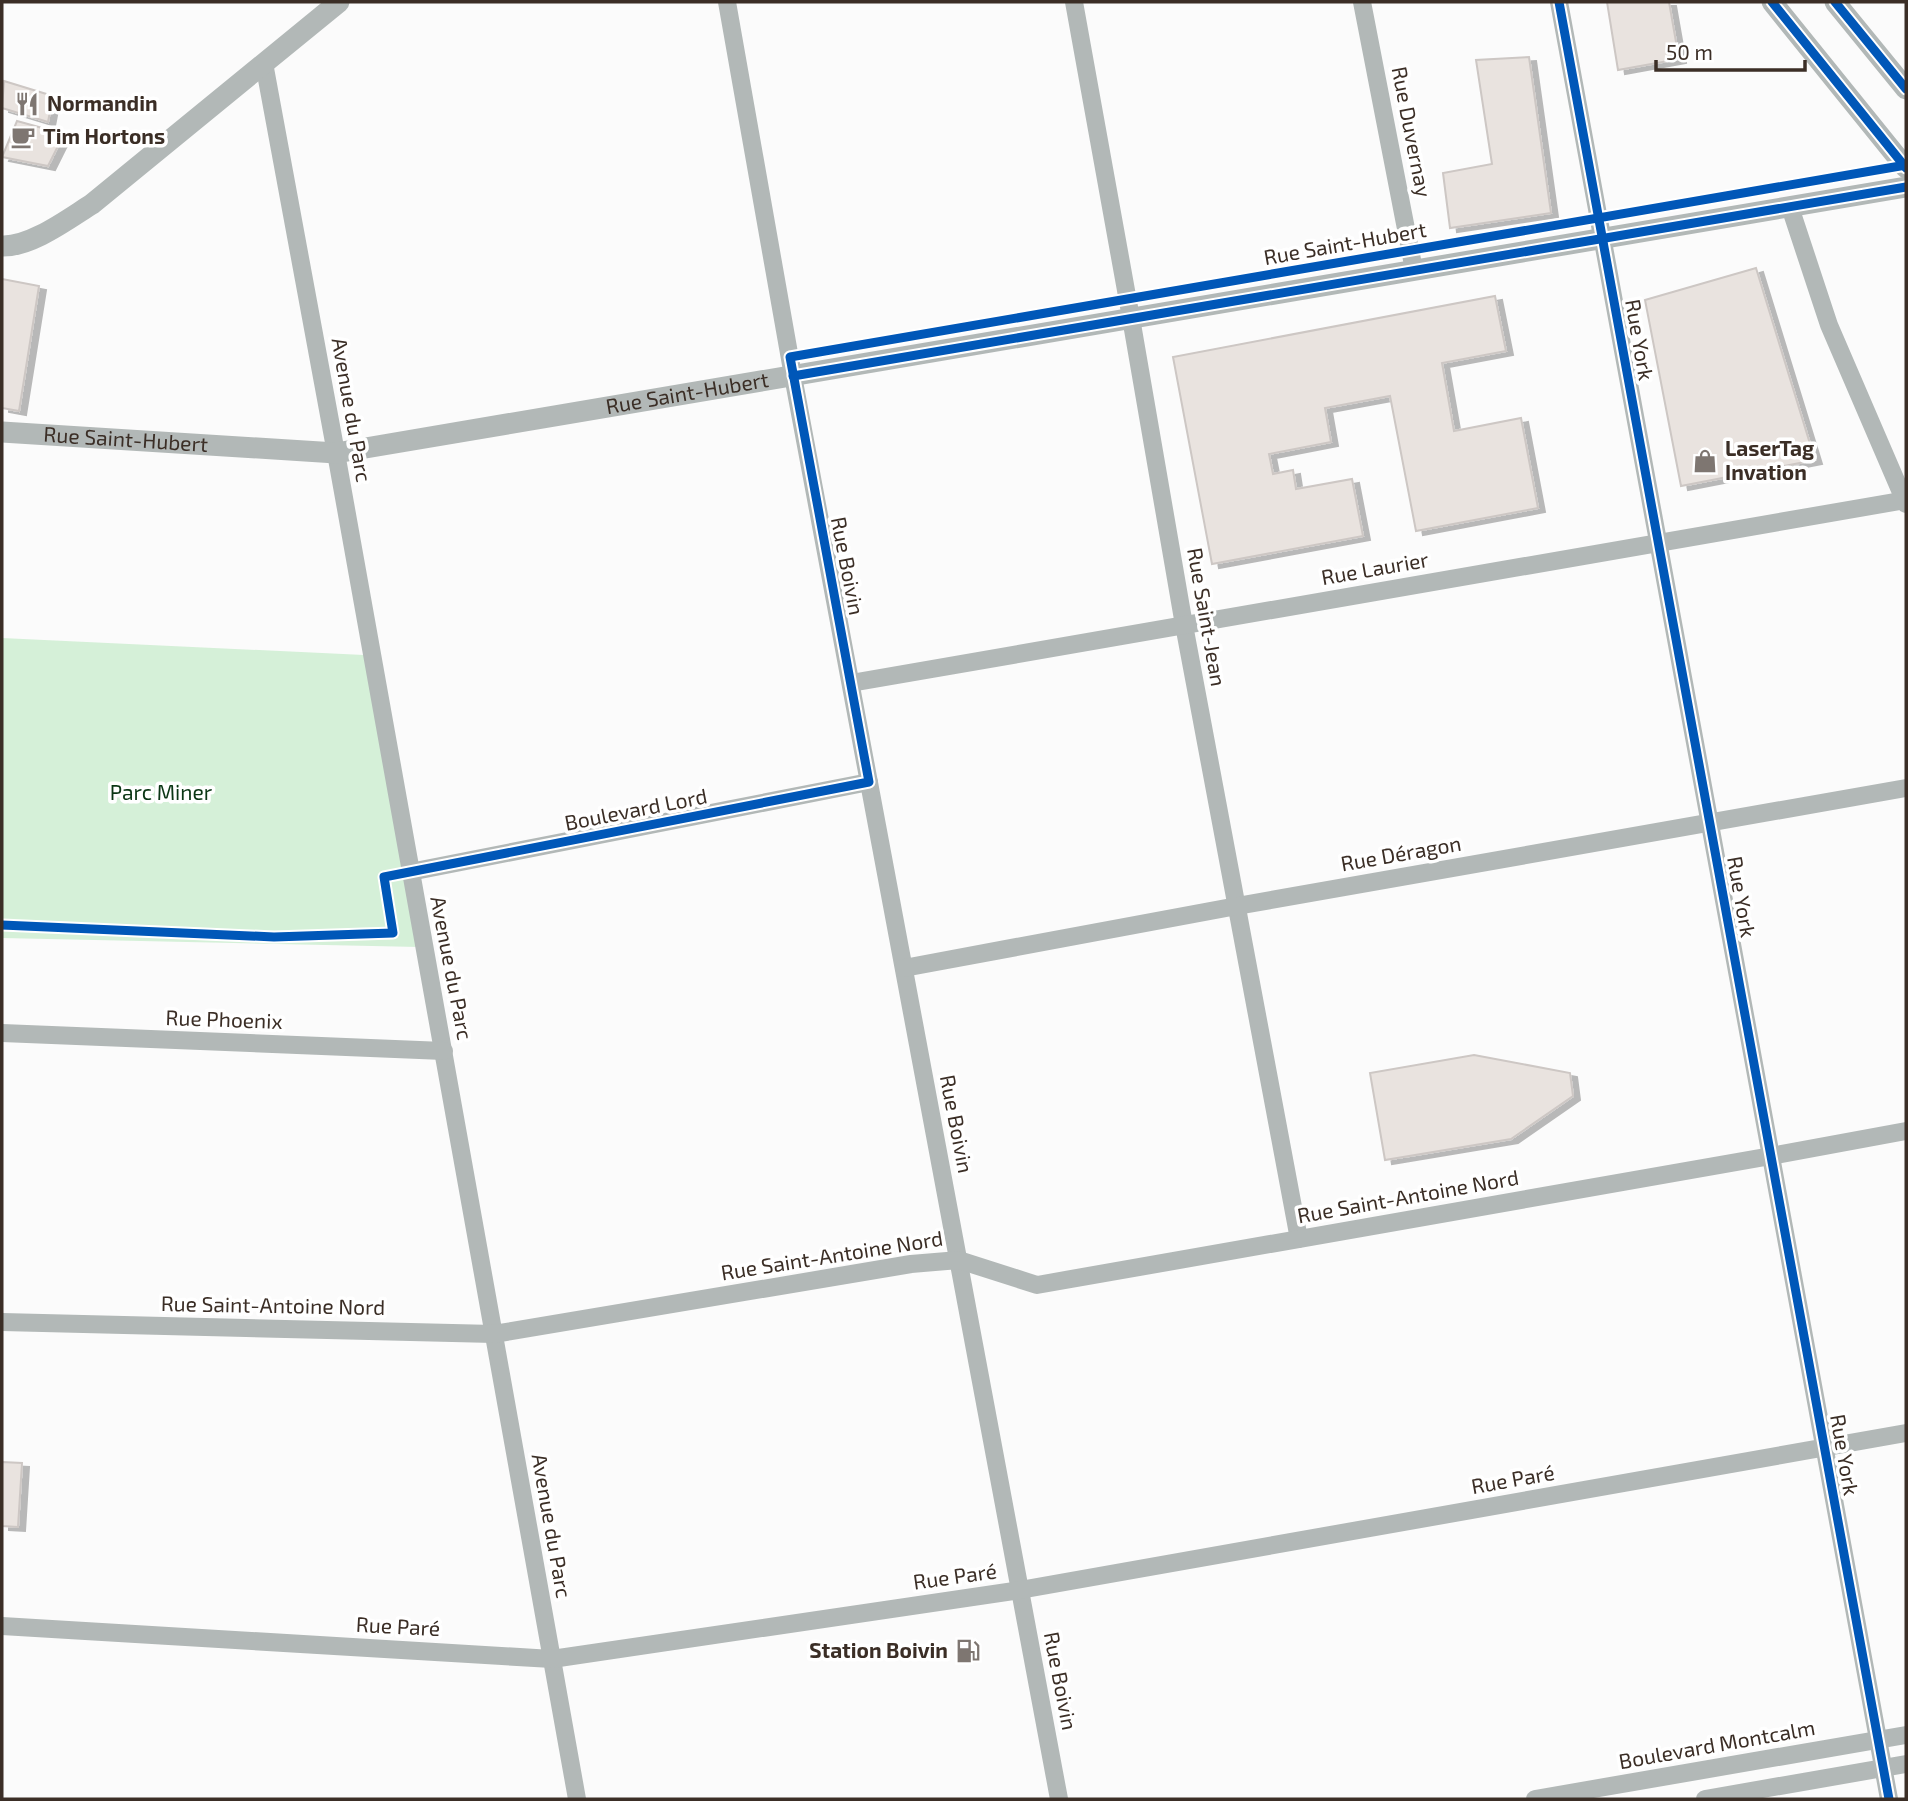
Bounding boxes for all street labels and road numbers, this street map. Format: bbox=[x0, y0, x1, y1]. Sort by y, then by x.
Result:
street label: Rue Duvernay bbox=[1388, 64, 1437, 199]
street label: Rue Saint-Hubert bbox=[1261, 216, 1428, 269]
street label: Rue York bbox=[1621, 297, 1660, 383]
street label: Avenue du Parc bbox=[327, 336, 377, 484]
street label: Rue Saint-Hubert bbox=[604, 366, 770, 418]
street label: Rue Saint-Hubert bbox=[43, 421, 209, 456]
street label: Rue Boivin bbox=[827, 514, 870, 617]
street label: Rue Saint-Jean bbox=[1183, 545, 1232, 688]
street label: Rue Laurier bbox=[1319, 546, 1431, 589]
street label: Boulevard Lord bbox=[562, 782, 709, 835]
street label: Rue Déragon bbox=[1339, 830, 1463, 875]
street label: Rue York bbox=[1723, 854, 1762, 940]
street label: Avenue du Parc bbox=[426, 894, 479, 1042]
street label: Rue Phoenix bbox=[165, 1004, 283, 1033]
street label: Rue Boivin bbox=[936, 1072, 979, 1175]
street label: Rue Saint-Antoine Nord bbox=[1295, 1164, 1520, 1227]
street label: Rue Saint-Antoine Nord bbox=[719, 1225, 945, 1284]
street label: Rue Saint-Antoine Nord bbox=[161, 1290, 385, 1319]
street label: Rue York bbox=[1826, 1412, 1865, 1498]
street label: Avenue du Parc bbox=[527, 1452, 577, 1600]
street label: Rue Paré bbox=[1469, 1459, 1556, 1498]
street label: Rue Paré bbox=[911, 1557, 998, 1594]
street label: Rue Paré bbox=[355, 1611, 441, 1640]
street label: Rue Boivin bbox=[1040, 1629, 1083, 1732]
street label: Boulevard Montcalm bbox=[1617, 1714, 1817, 1773]

